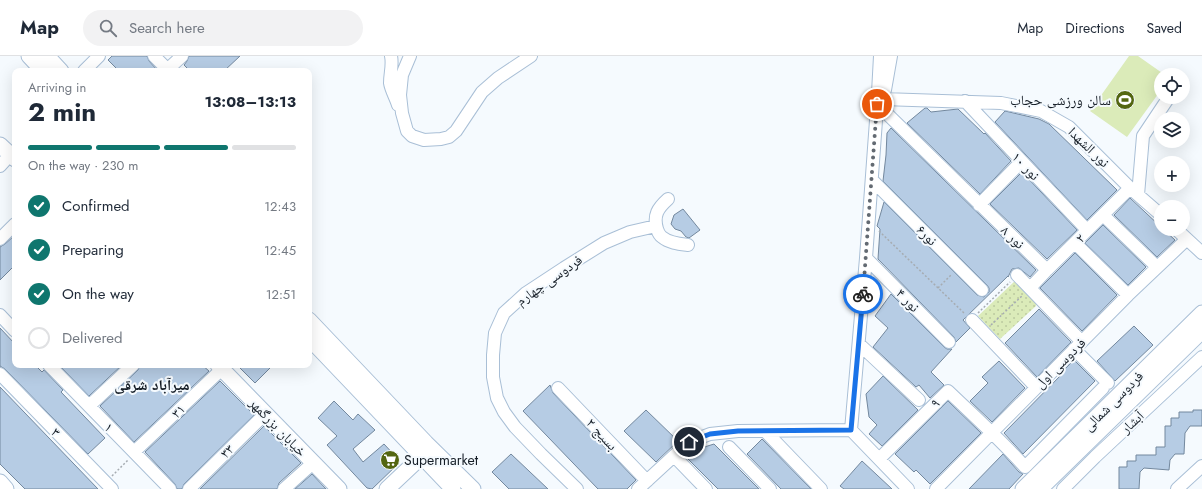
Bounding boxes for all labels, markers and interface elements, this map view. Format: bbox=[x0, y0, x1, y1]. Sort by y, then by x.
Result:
search box bbox=[83, 10, 363, 46]
text: Map bbox=[20, 14, 59, 41]
icon: search bbox=[97, 17, 119, 39]
text: Search here bbox=[129, 17, 205, 39]
text: Map bbox=[1017, 18, 1043, 38]
text: Directions bbox=[1065, 18, 1125, 38]
text: Saved bbox=[1147, 18, 1182, 38]
map controls bbox=[1154, 68, 1190, 236]
button: locate bbox=[1154, 68, 1190, 104]
text: Arriving in bbox=[28, 78, 86, 97]
pin bbox=[860, 87, 894, 121]
sports icon: سالن ورزشی حجاب bbox=[1114, 89, 1136, 111]
place label: سالن ورزشی حجاب bbox=[1010, 90, 1111, 110]
text: 13:08–13:13 bbox=[204, 91, 296, 113]
text: 2 min bbox=[28, 93, 96, 131]
icon: bag bbox=[866, 93, 888, 115]
button: layers bbox=[1154, 112, 1190, 148]
street label: نور الشهدا bbox=[1064, 122, 1114, 172]
street label: نور ۱۰ bbox=[1007, 147, 1045, 185]
text: On the way · 230 m bbox=[28, 156, 138, 175]
button: + bbox=[1154, 156, 1190, 192]
icon: check bbox=[28, 195, 50, 217]
text: Confirmed bbox=[62, 195, 130, 217]
text: 12:43 bbox=[264, 197, 296, 216]
button: − bbox=[1154, 200, 1190, 236]
street label: نور۶ bbox=[912, 220, 942, 250]
street label: نور ۸ bbox=[997, 221, 1030, 253]
street label: ۲ bbox=[1071, 229, 1089, 247]
icon: check bbox=[28, 239, 50, 261]
text: Preparing bbox=[62, 239, 124, 261]
text: 12:45 bbox=[264, 241, 296, 260]
street label: فردوسی چهارم bbox=[512, 250, 586, 310]
courier bbox=[843, 274, 883, 314]
icon: check bbox=[28, 283, 50, 305]
text: On the way bbox=[62, 283, 134, 305]
icon: bike bbox=[852, 283, 874, 305]
street label: نور ۴ bbox=[892, 284, 924, 317]
text: 12:51 bbox=[266, 285, 296, 304]
text: Delivered bbox=[62, 327, 123, 349]
street label: فردوسی اول bbox=[1030, 333, 1090, 393]
street label: فردوسی شمالی bbox=[1078, 366, 1148, 436]
district label: میرآباد شرقی bbox=[114, 374, 190, 396]
street label: خیابان بزرگمهر bbox=[244, 392, 311, 461]
street label: ۹ bbox=[926, 394, 944, 412]
street label: ۳۱ bbox=[167, 399, 189, 423]
street label: آبشار bbox=[1115, 406, 1148, 439]
street label: بسیج ۲ bbox=[582, 413, 622, 455]
street label: ۱ bbox=[100, 418, 118, 436]
street label: ۳ bbox=[47, 423, 65, 441]
pin bbox=[672, 425, 706, 459]
icon: home bbox=[678, 431, 700, 453]
street label: ۳۳ bbox=[215, 439, 239, 463]
supermarket icon: Supermarket bbox=[379, 449, 401, 471]
place label: Supermarket bbox=[404, 450, 479, 470]

